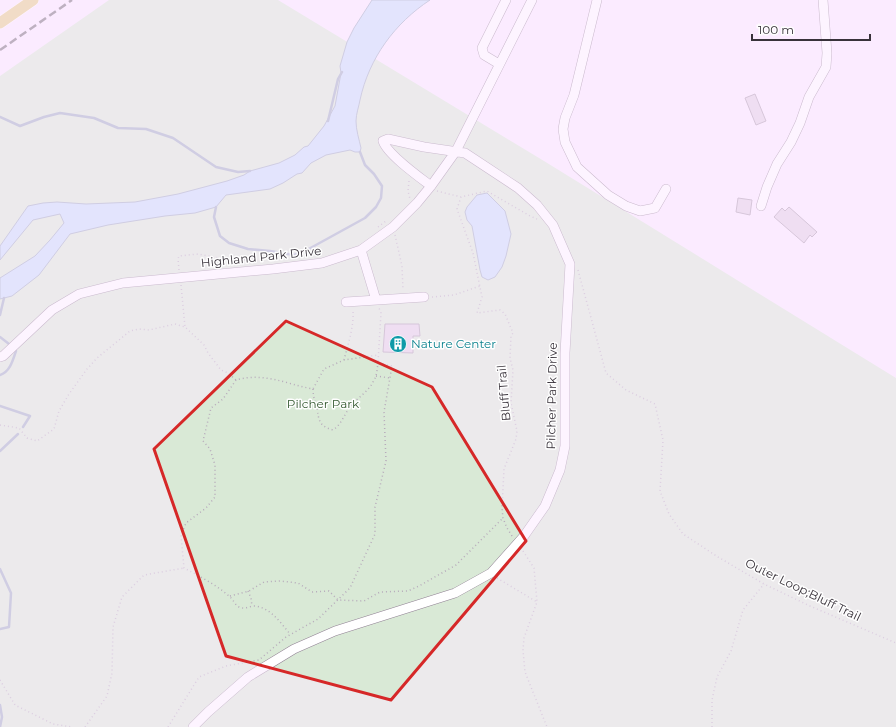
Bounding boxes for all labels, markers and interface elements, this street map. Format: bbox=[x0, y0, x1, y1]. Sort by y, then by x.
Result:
scale bar bbox=[752, 16, 870, 42]
text: 100 m bbox=[758, 22, 794, 37]
street label: Highland Park Drive bbox=[200, 243, 322, 270]
building icon: Nature Center bbox=[388, 334, 408, 354]
place label: Nature Center bbox=[411, 336, 496, 351]
street label: Pilcher Park Drive bbox=[543, 342, 560, 450]
street label: Bluff Trail bbox=[494, 364, 513, 422]
park label: Pilcher Park bbox=[287, 396, 360, 411]
street label: Outer Loop;Bluff Trail bbox=[743, 555, 864, 624]

